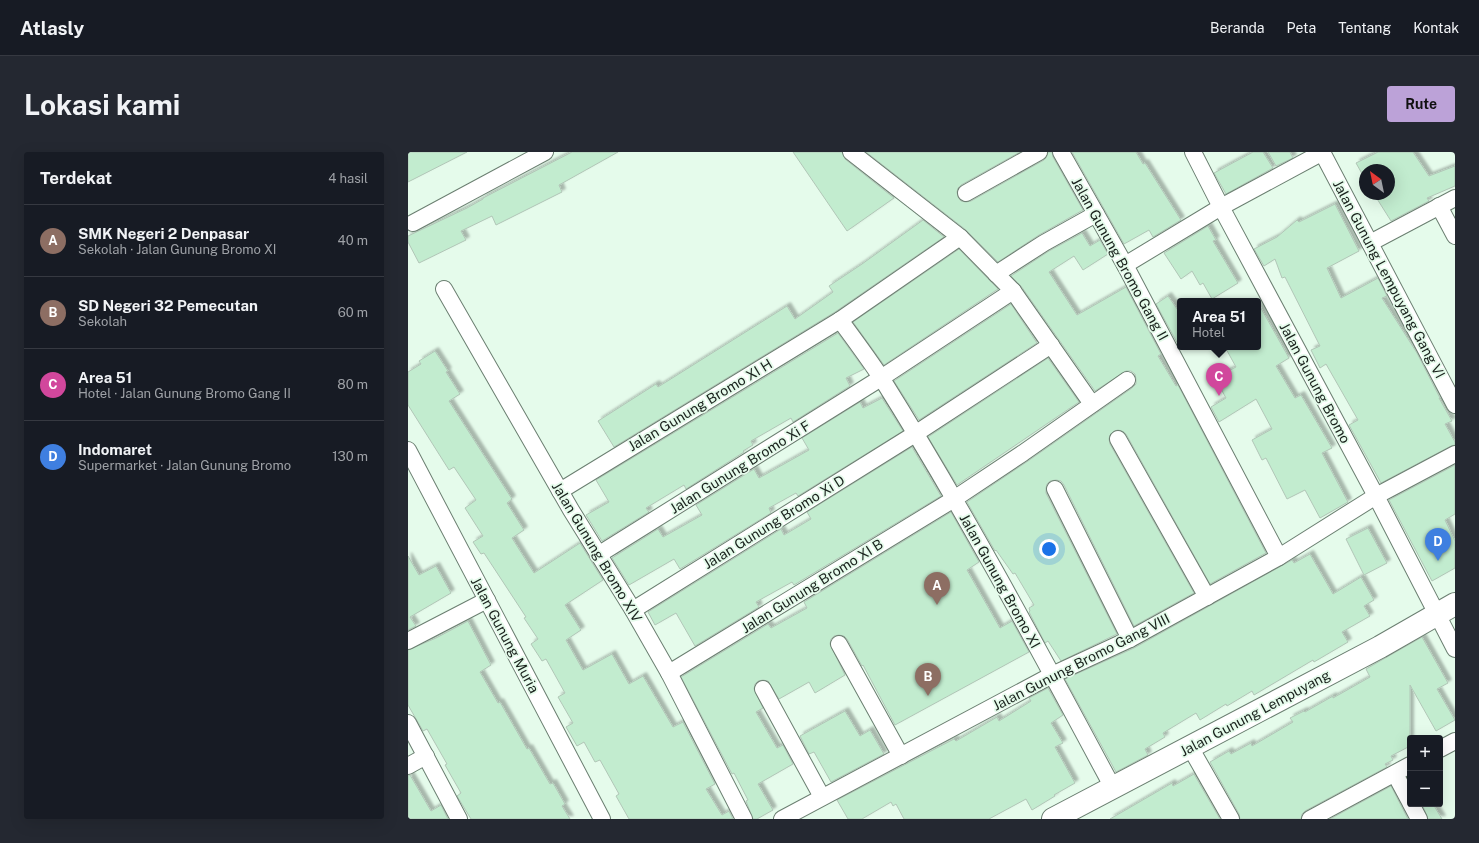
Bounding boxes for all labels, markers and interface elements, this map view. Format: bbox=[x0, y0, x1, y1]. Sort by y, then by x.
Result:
text: Atlasly bbox=[20, 17, 84, 39]
text: Beranda bbox=[1210, 20, 1265, 36]
text: Peta bbox=[1287, 20, 1316, 36]
text: Tentang bbox=[1338, 20, 1391, 36]
text: Kontak bbox=[1413, 20, 1459, 36]
button: Rute bbox=[1387, 86, 1455, 122]
text: Lokasi kami bbox=[24, 88, 180, 121]
north arrow bbox=[1359, 164, 1395, 200]
text: Terdekat bbox=[40, 168, 112, 188]
text: 4 hasil bbox=[328, 171, 368, 186]
street label: Jalan Gunung Bromo Gang II bbox=[1068, 175, 1172, 343]
street label: Jalan Gunung Lempuyang Gang VI bbox=[1330, 177, 1448, 381]
text: SMK Negeri 2 Denpasar bbox=[78, 225, 249, 242]
text: A bbox=[48, 233, 58, 248]
text: 40 m bbox=[337, 233, 368, 248]
text: Sekolah · Jalan Gunung Bromo XI bbox=[78, 242, 277, 257]
text: SD Negeri 32 Pemecutan bbox=[78, 297, 258, 314]
popup bbox=[1177, 298, 1261, 350]
text: B bbox=[49, 305, 57, 320]
text: 60 m bbox=[338, 305, 368, 320]
text: Area 51 bbox=[1192, 308, 1246, 325]
text: Sekolah bbox=[78, 314, 127, 329]
street label: Jalan Gunung Bromo bbox=[1276, 320, 1354, 446]
text: Hotel bbox=[1192, 325, 1225, 340]
street label: Jalan Gunung Bromo XI H bbox=[625, 356, 775, 454]
pin: C bbox=[1206, 363, 1232, 396]
text: Area 51 bbox=[78, 369, 132, 386]
text: C bbox=[48, 377, 58, 392]
text: 80 m bbox=[337, 377, 368, 392]
text: Hotel · Jalan Gunung Bromo Gang II bbox=[78, 386, 291, 401]
street label: Jalan Gunung Bromo Xi F bbox=[667, 417, 813, 517]
text: Indomaret bbox=[78, 441, 152, 458]
text: D bbox=[48, 449, 58, 464]
text: 130 m bbox=[332, 449, 368, 464]
text: Supermarket · Jalan Gunung Bromo bbox=[78, 458, 291, 473]
street label: Jalan Gunung Bromo Xi D bbox=[700, 472, 848, 572]
street label: Jalan Gunung Bromo XIV bbox=[549, 479, 646, 625]
street label: Jalan Gunung Bromo XI bbox=[956, 511, 1044, 651]
pin: D bbox=[1425, 528, 1451, 561]
street label: Jalan Gunung Bromo XI B bbox=[738, 536, 886, 636]
your location bbox=[1039, 539, 1059, 559]
pin: A bbox=[924, 572, 950, 605]
street label: Jalan Gunung Muria bbox=[468, 574, 542, 696]
street label: Jalan Gunung Bromo Gang VIII bbox=[990, 610, 1172, 714]
pin: B bbox=[915, 663, 941, 696]
street label: Jalan Gunung Lempuyang bbox=[1177, 666, 1333, 759]
map controls bbox=[1407, 735, 1443, 807]
button: + bbox=[1407, 735, 1443, 771]
button: − bbox=[1407, 771, 1443, 807]

